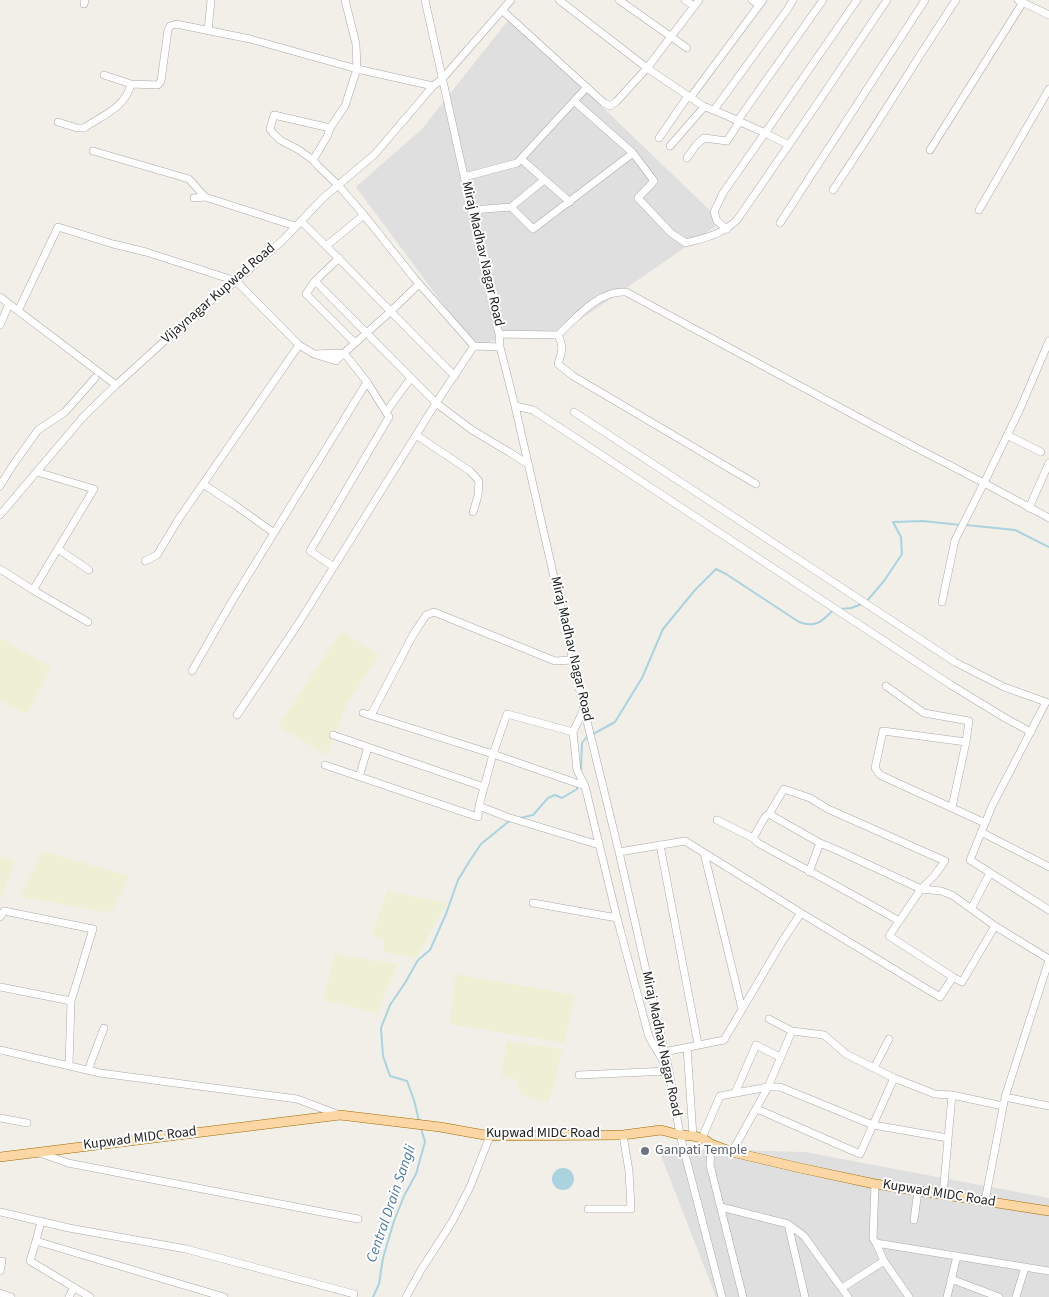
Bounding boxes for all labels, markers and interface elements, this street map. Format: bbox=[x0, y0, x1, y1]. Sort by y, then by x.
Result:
street label: Miraj Madhav Nagar Road bbox=[457, 180, 507, 328]
street label: Vijaynagar Kupwad Road bbox=[159, 240, 279, 348]
street label: Miraj Madhav Nagar Road bbox=[546, 575, 596, 723]
street label: Miraj Madhav Nagar Road bbox=[637, 970, 685, 1118]
street label: Kupwad MIDC Road bbox=[82, 1124, 198, 1154]
street label: Kupwad MIDC Road bbox=[486, 1126, 600, 1142]
water label: Central Drain Sangli bbox=[363, 1143, 421, 1265]
place label: Ganpati Temple bbox=[655, 1143, 747, 1159]
marker: Ganpati Temple bbox=[639, 1145, 651, 1157]
street label: Kupwad MIDC Road bbox=[881, 1177, 997, 1211]

